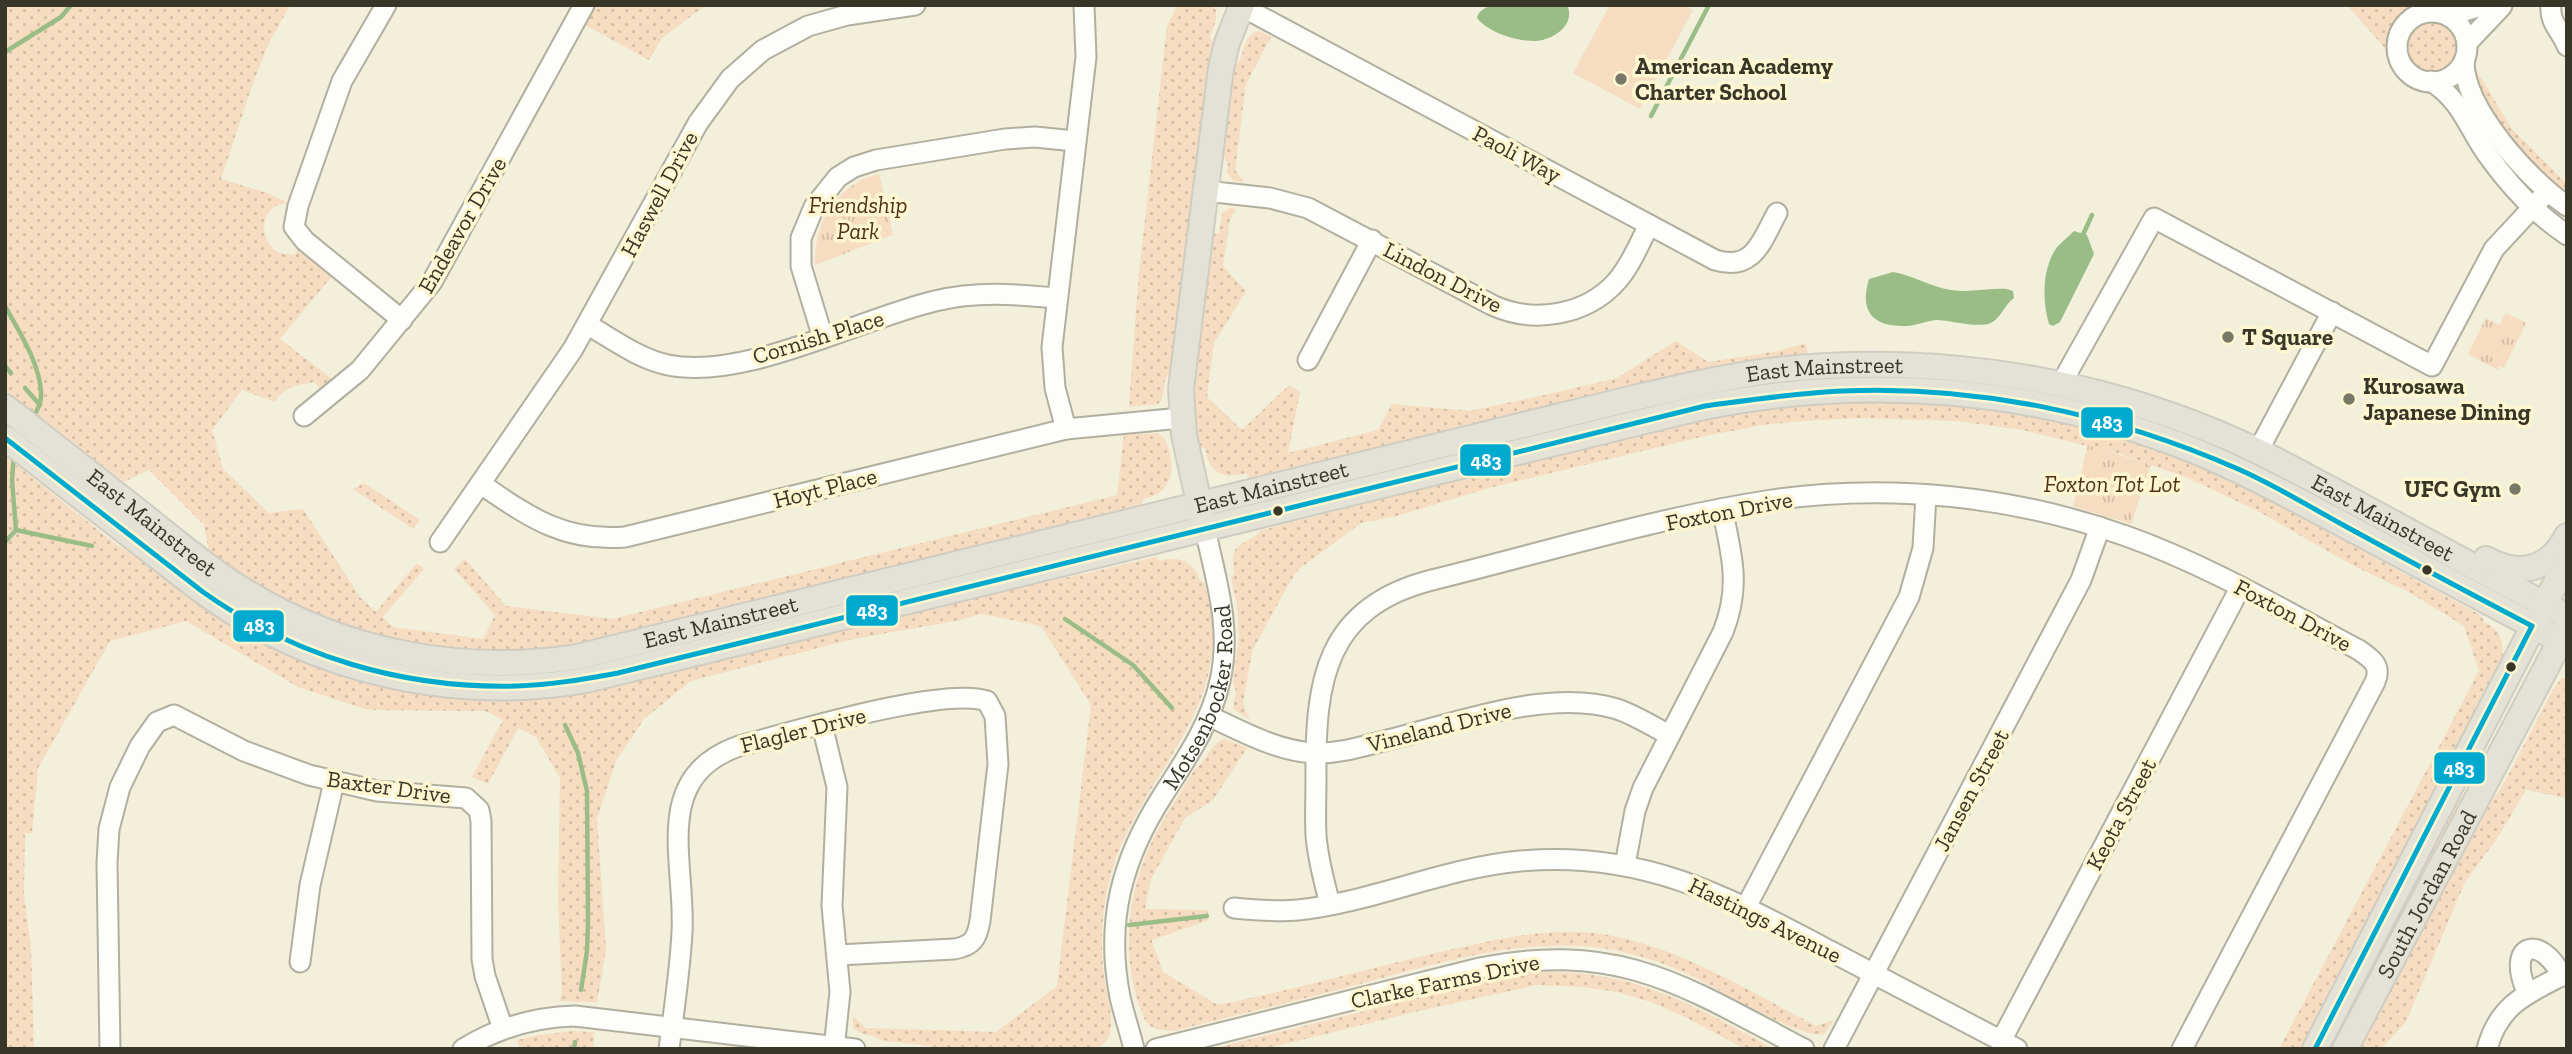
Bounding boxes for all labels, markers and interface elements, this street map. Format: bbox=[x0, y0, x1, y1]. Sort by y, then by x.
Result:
place label: American Academy Charter School bbox=[1635, 52, 1834, 106]
marker: American Academy Charter School bbox=[1613, 71, 1629, 87]
street label: Paoli Way bbox=[1468, 119, 1566, 189]
street label: Haswell Drive bbox=[614, 126, 704, 262]
street label: Endeavor Drive bbox=[412, 152, 512, 298]
park label: Friendship Park bbox=[808, 191, 908, 245]
street label: Lindon Drive bbox=[1379, 235, 1507, 319]
street label: Cornish Place bbox=[749, 304, 887, 370]
place label: T Square bbox=[2242, 323, 2333, 351]
marker: T Square bbox=[2220, 329, 2236, 345]
street label: East Mainstreet bbox=[1744, 351, 1904, 388]
place label: Kurosawa Japanese Dining bbox=[2363, 372, 2531, 426]
marker: Kurosawa Japanese Dining bbox=[2341, 391, 2357, 407]
line badge: 483 bbox=[2080, 406, 2134, 439]
text: 483 bbox=[2091, 411, 2123, 434]
line badge: 483 bbox=[1459, 443, 1512, 477]
text: 483 bbox=[1470, 449, 1502, 472]
street label: East Mainstreet bbox=[1191, 454, 1352, 519]
street label: Hoyt Place bbox=[770, 462, 880, 514]
street label: East Mainstreet bbox=[82, 463, 223, 583]
street label: East Mainstreet bbox=[2307, 468, 2459, 568]
park label: Foxton Tot Lot bbox=[2044, 470, 2180, 498]
place label: UFC Gym bbox=[2404, 475, 2501, 503]
marker: UFC Gym bbox=[2507, 481, 2523, 497]
street label: Foxton Drive bbox=[1663, 485, 1795, 537]
unlabelled marker bbox=[1271, 504, 1285, 518]
unlabelled marker bbox=[2420, 563, 2434, 577]
street label: Foxton Drive bbox=[2230, 572, 2356, 658]
street label: East Mainstreet bbox=[640, 589, 801, 654]
line badge: 483 bbox=[845, 594, 899, 627]
text: 483 bbox=[856, 599, 888, 622]
street label: Motsenbocker Road bbox=[1156, 603, 1238, 795]
line badge: 483 bbox=[232, 609, 285, 643]
text: 483 bbox=[243, 614, 275, 637]
unlabelled marker bbox=[2504, 660, 2518, 674]
street label: Vineland Drive bbox=[1363, 696, 1514, 759]
street label: Flagler Drive bbox=[737, 701, 869, 759]
street label: Jansen Street bbox=[1927, 724, 2015, 856]
line badge: 483 bbox=[2433, 751, 2486, 785]
street label: Keota Street bbox=[2080, 753, 2162, 875]
text: 483 bbox=[2443, 757, 2475, 780]
street label: Baxter Drive bbox=[325, 764, 453, 810]
street label: South Jordan Road bbox=[2371, 805, 2483, 983]
street label: Hastings Avenue bbox=[1684, 871, 1846, 969]
street label: Clarke Farms Drive bbox=[1348, 947, 1542, 1015]

